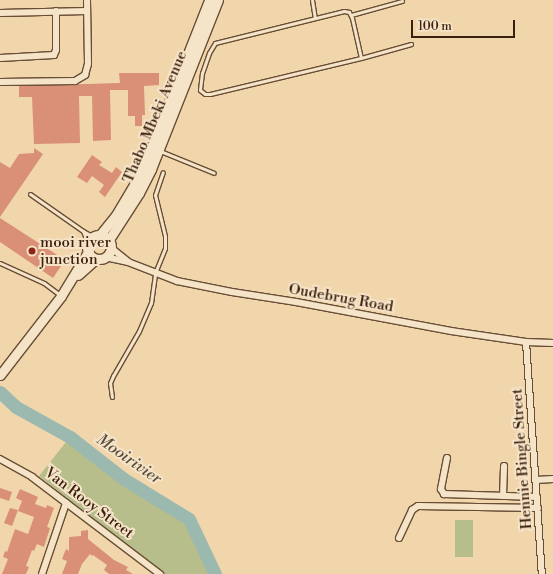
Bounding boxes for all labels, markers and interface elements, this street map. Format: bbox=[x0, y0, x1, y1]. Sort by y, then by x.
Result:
scale bar bbox=[413, 12, 517, 38]
text: 100 m bbox=[418, 19, 452, 34]
street label: Thabo Mbeki Avenue bbox=[119, 48, 191, 186]
place label: mooi river junction bbox=[40, 233, 111, 268]
marker: mooi river junction bbox=[27, 246, 37, 256]
street label: Oudebrug Road bbox=[287, 280, 395, 316]
street label: Hennie Bingle Street bbox=[508, 388, 536, 530]
water label: Mooirivier bbox=[93, 430, 165, 488]
street label: Van Rooy Street bbox=[41, 464, 137, 542]

